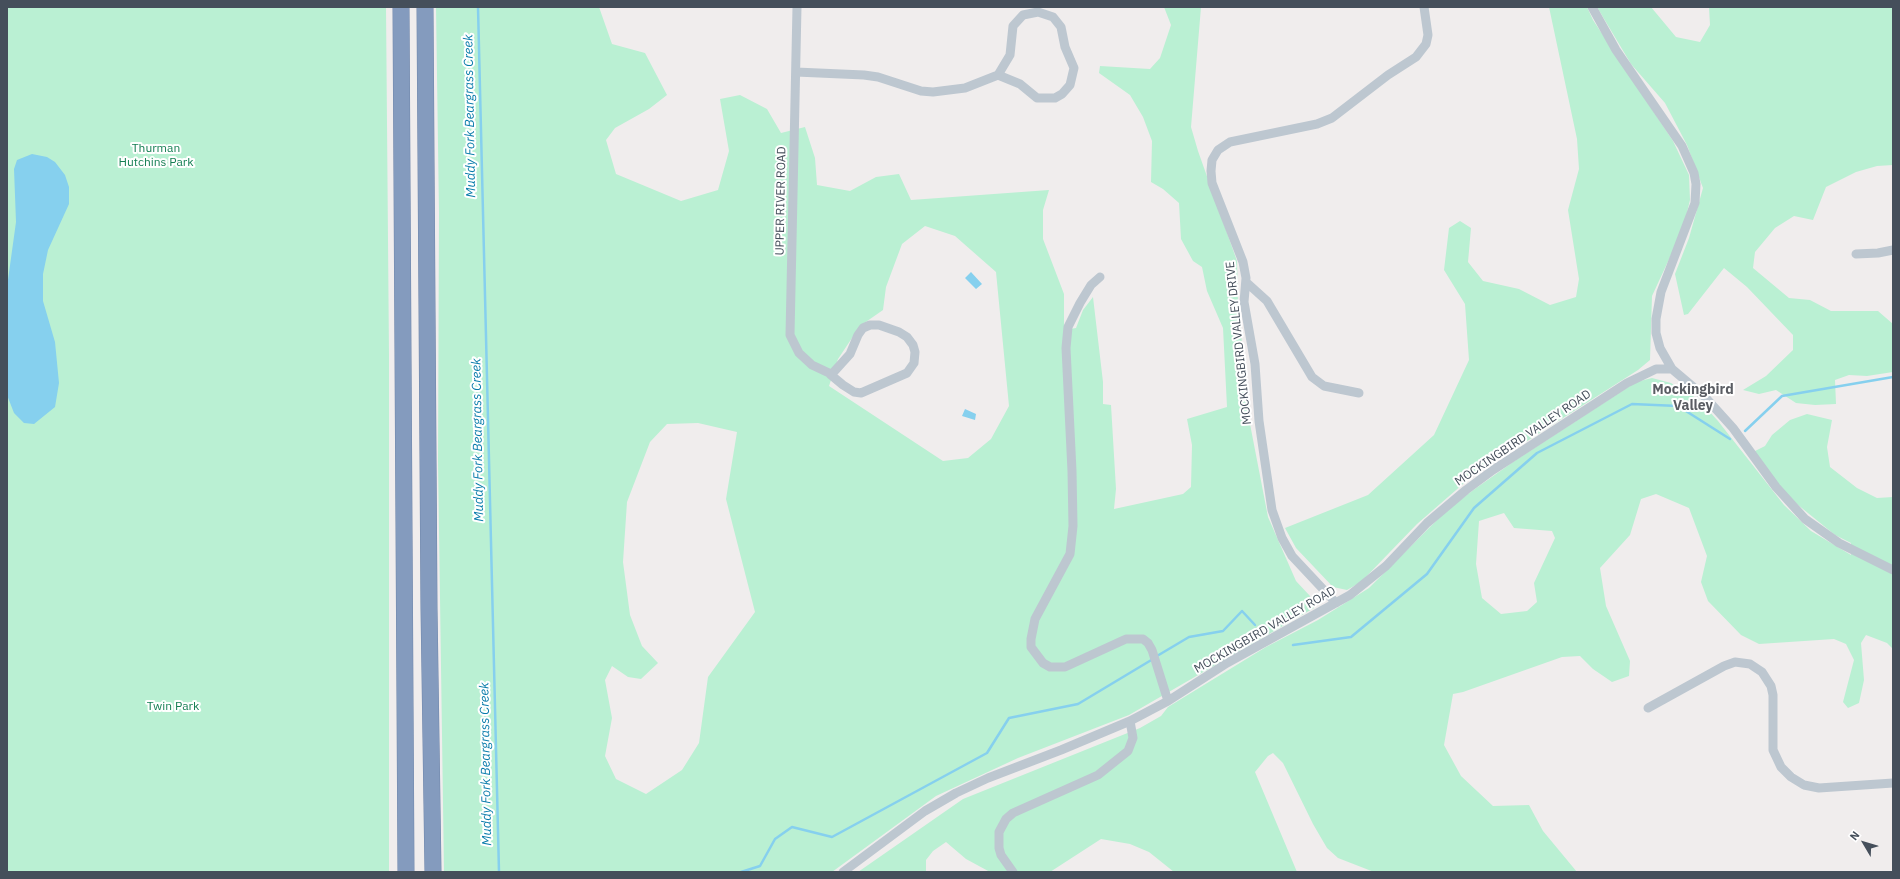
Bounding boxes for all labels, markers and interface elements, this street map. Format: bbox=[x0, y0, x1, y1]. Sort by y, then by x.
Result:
water label: Muddy Fork Beargrass Creek bbox=[461, 34, 479, 198]
park label: Thurman Hutchins Park bbox=[118, 142, 194, 170]
street label: UPPER RIVER ROAD bbox=[773, 146, 789, 256]
street label: MOCKINGBIRD VALLEY DRIVE bbox=[1223, 261, 1255, 425]
water label: Muddy Fork Beargrass Creek bbox=[469, 358, 487, 522]
district label: Mockingbird Valley bbox=[1652, 382, 1734, 414]
street label: MOCKINGBIRD VALLEY ROAD bbox=[1452, 387, 1594, 489]
street label: MOCKINGBIRD VALLEY ROAD bbox=[1192, 584, 1338, 676]
water label: Muddy Fork Beargrass Creek bbox=[477, 682, 495, 846]
park label: Twin Park bbox=[147, 700, 199, 714]
north arrow bbox=[1844, 823, 1884, 863]
text: N bbox=[1847, 828, 1863, 843]

